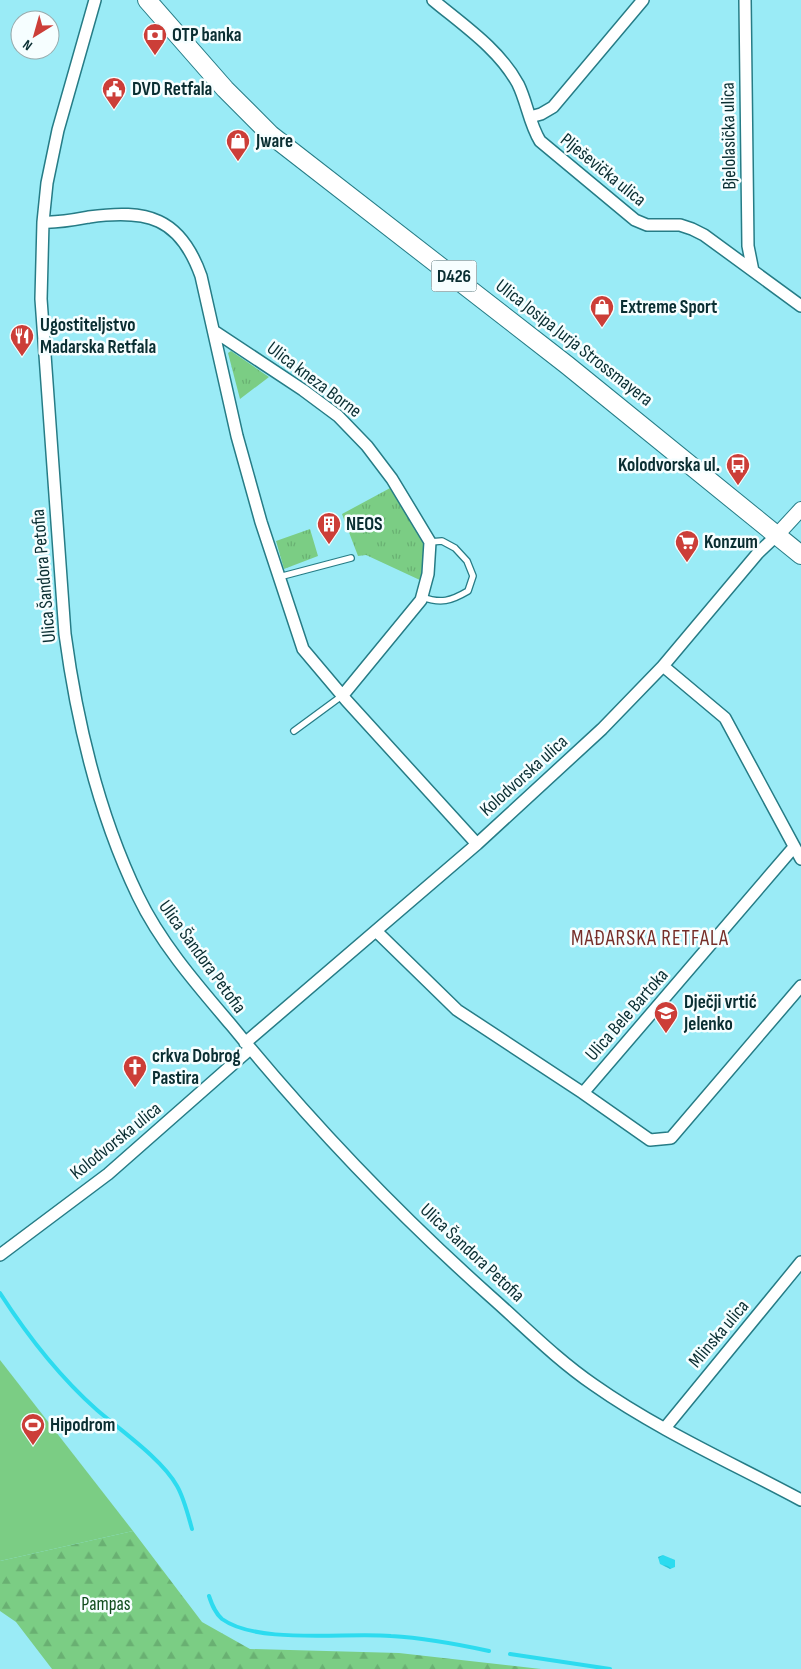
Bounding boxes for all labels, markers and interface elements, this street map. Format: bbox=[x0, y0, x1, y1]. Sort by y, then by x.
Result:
north arrow bbox=[10, 10, 60, 60]
bank icon: OTP banka bbox=[142, 22, 168, 56]
place label: OTP banka bbox=[172, 24, 242, 47]
text: N bbox=[19, 36, 36, 54]
public building icon: DVD Retfala bbox=[101, 76, 127, 110]
place label: DVD Retfala bbox=[132, 78, 212, 101]
street label: Bjelolasička ulica bbox=[717, 82, 741, 190]
shop icon: Jware bbox=[225, 128, 251, 162]
street label: Plješevička ulica bbox=[556, 129, 650, 211]
place label: Jware bbox=[255, 130, 293, 153]
road number: D426 bbox=[432, 260, 476, 292]
street label: Ulica Josipa Jurja Strossmayera bbox=[491, 275, 657, 411]
shop icon: Extreme Sport bbox=[589, 294, 615, 328]
place label: Extreme Sport bbox=[620, 296, 717, 319]
place label: Ugostiteljstvo Madarska Retfala bbox=[40, 314, 156, 359]
restaurant icon: Ugostiteljstvo Madarska Retfala bbox=[9, 323, 35, 357]
street label: Ulica kneza Borne bbox=[262, 337, 366, 423]
bus stop icon: Kolodvorska ul. bbox=[725, 452, 751, 486]
place label: Kolodvorska ul. bbox=[618, 454, 720, 477]
street label: Ulica Šandora Petofia bbox=[27, 508, 61, 644]
building icon: NEOS bbox=[316, 511, 342, 545]
place label: NEOS bbox=[346, 513, 383, 536]
supermarket icon: Konzum bbox=[674, 529, 700, 563]
place label: Konzum bbox=[704, 531, 758, 554]
street label: Kolodvorska ulica bbox=[475, 731, 573, 821]
street label: Ulica Šandora Petofia bbox=[153, 896, 251, 1018]
district label: MAĐARSKA RETFALA bbox=[571, 926, 729, 951]
street label: Ulica Bele Bartoka bbox=[581, 964, 673, 1066]
place label: Dječji vrtić Jelenko bbox=[683, 991, 757, 1036]
school or university icon: Dječji vrtić Jelenko bbox=[653, 1000, 679, 1034]
place label: crkva Dobrog Pastira bbox=[152, 1045, 241, 1090]
church icon: crkva Dobrog Pastira bbox=[122, 1054, 148, 1088]
street label: Kolodvorska ulica bbox=[66, 1097, 166, 1185]
street label: Ulica Šandora Petofia bbox=[415, 1199, 529, 1307]
street label: Mlinska ulica bbox=[684, 1295, 754, 1373]
sports icon: Hipodrom bbox=[20, 1412, 46, 1446]
place label: Hipodrom bbox=[50, 1414, 115, 1437]
park label: Pampas bbox=[81, 1593, 131, 1616]

